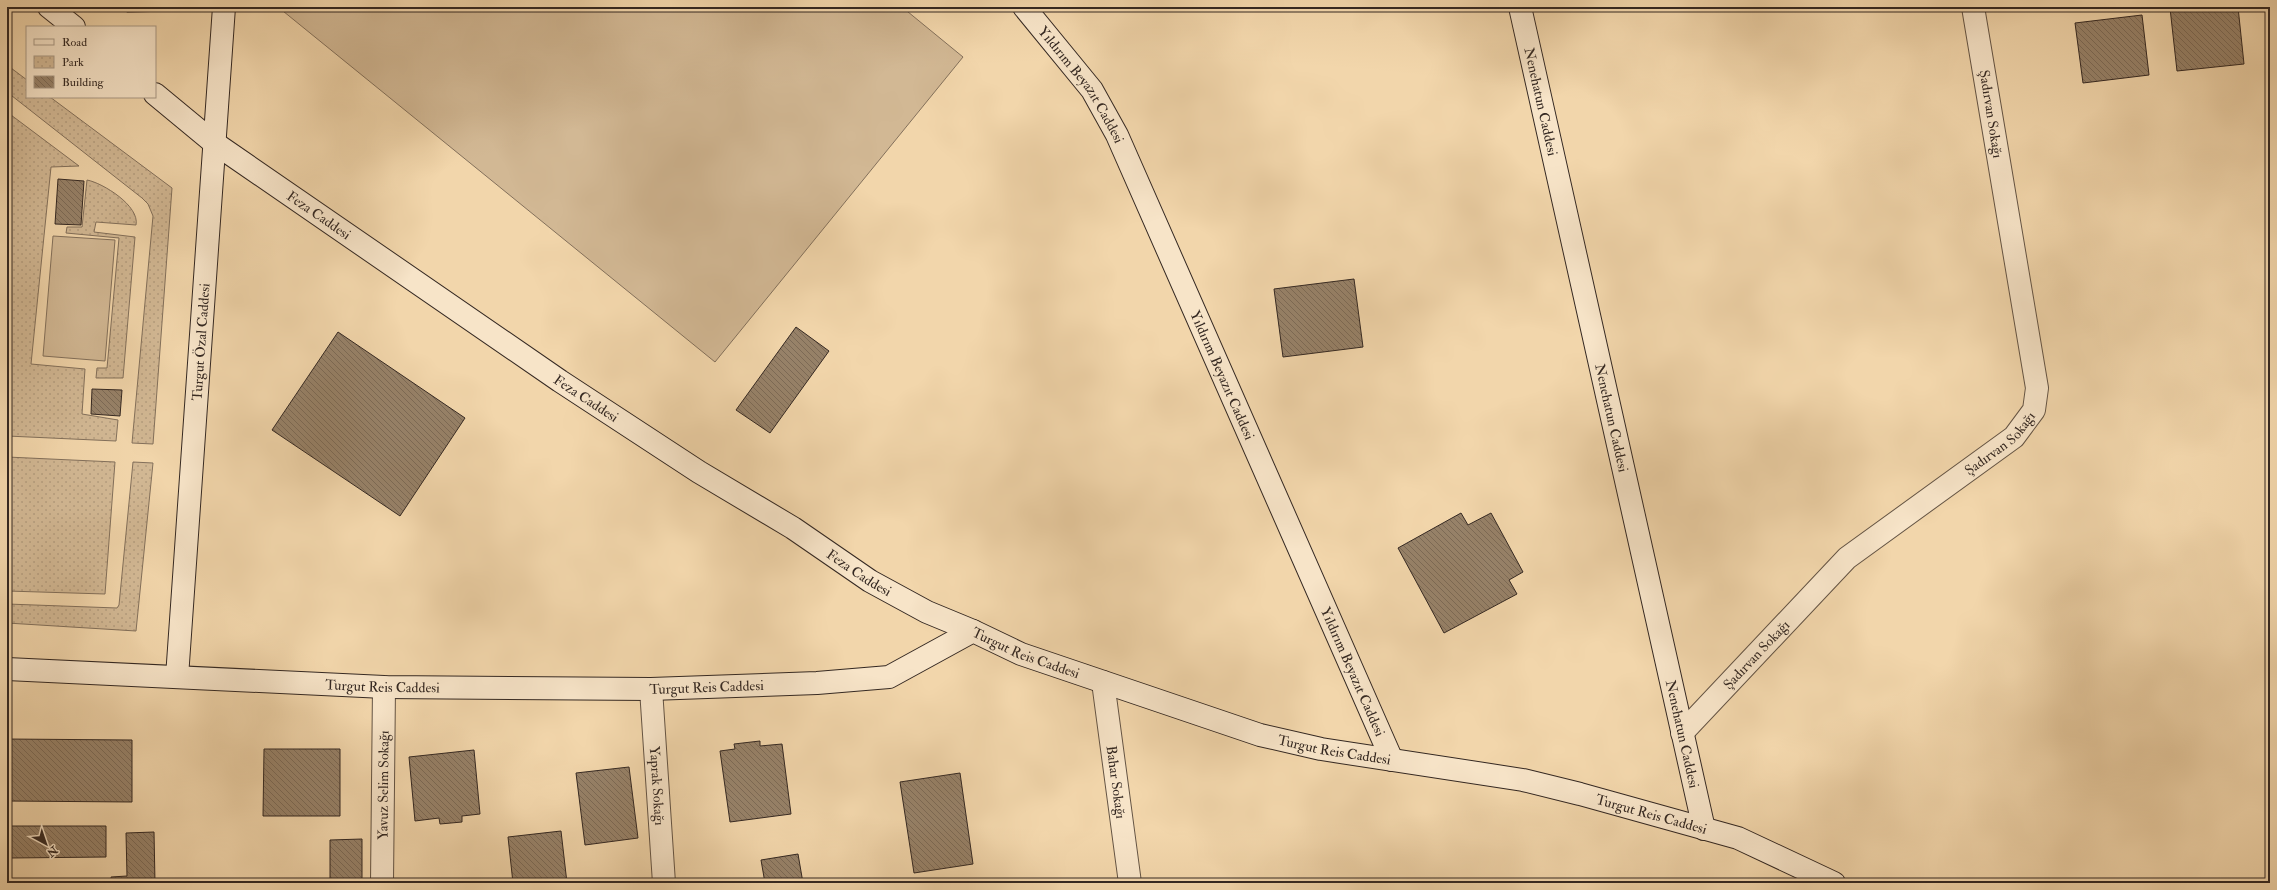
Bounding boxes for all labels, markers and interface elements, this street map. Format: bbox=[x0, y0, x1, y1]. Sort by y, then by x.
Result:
street label: Yıldırım Beyazıt Caddesi bbox=[1035, 23, 1128, 146]
legend bbox=[26, 26, 156, 98]
text: Road bbox=[62, 35, 87, 50]
street label: Nenehatun Caddesi bbox=[1521, 46, 1562, 158]
text: Park bbox=[62, 55, 84, 70]
street label: Şadırvan Sokağı bbox=[1976, 69, 2006, 159]
text: Building bbox=[62, 75, 105, 90]
street label: Feza Caddesi bbox=[284, 187, 355, 243]
street label: Turgut Özal Caddesi bbox=[188, 282, 213, 401]
street label: Yıldırım Beyazıt Caddesi bbox=[1187, 308, 1259, 442]
street label: Nenehatun Caddesi bbox=[1592, 362, 1632, 474]
street label: Feza Caddesi bbox=[551, 371, 622, 426]
street label: Şadırvan Sokağı bbox=[1961, 408, 2039, 479]
street label: Feza Caddesi bbox=[823, 545, 895, 600]
street label: Yıldırım Beyazıt Caddesi bbox=[1317, 604, 1389, 739]
street label: Şadırvan Sokağı bbox=[1719, 616, 1793, 693]
street label: Turgut Reis Caddesi bbox=[969, 623, 1082, 682]
street label: Turgut Reis Caddesi bbox=[325, 676, 440, 696]
street label: Turgut Reis Caddesi bbox=[649, 676, 764, 698]
street label: Nenehatun Caddesi bbox=[1662, 678, 1703, 790]
street label: Yavuz Selim Sokağı bbox=[374, 730, 392, 840]
street label: Turgut Reis Caddesi bbox=[1276, 731, 1392, 768]
street label: Bahar Sokağı bbox=[1103, 744, 1130, 820]
street label: Yaprak Sokağı bbox=[646, 746, 669, 826]
street label: Turgut Reis Caddesi bbox=[1594, 790, 1709, 838]
north arrow bbox=[26, 824, 66, 864]
text: N bbox=[43, 842, 61, 860]

